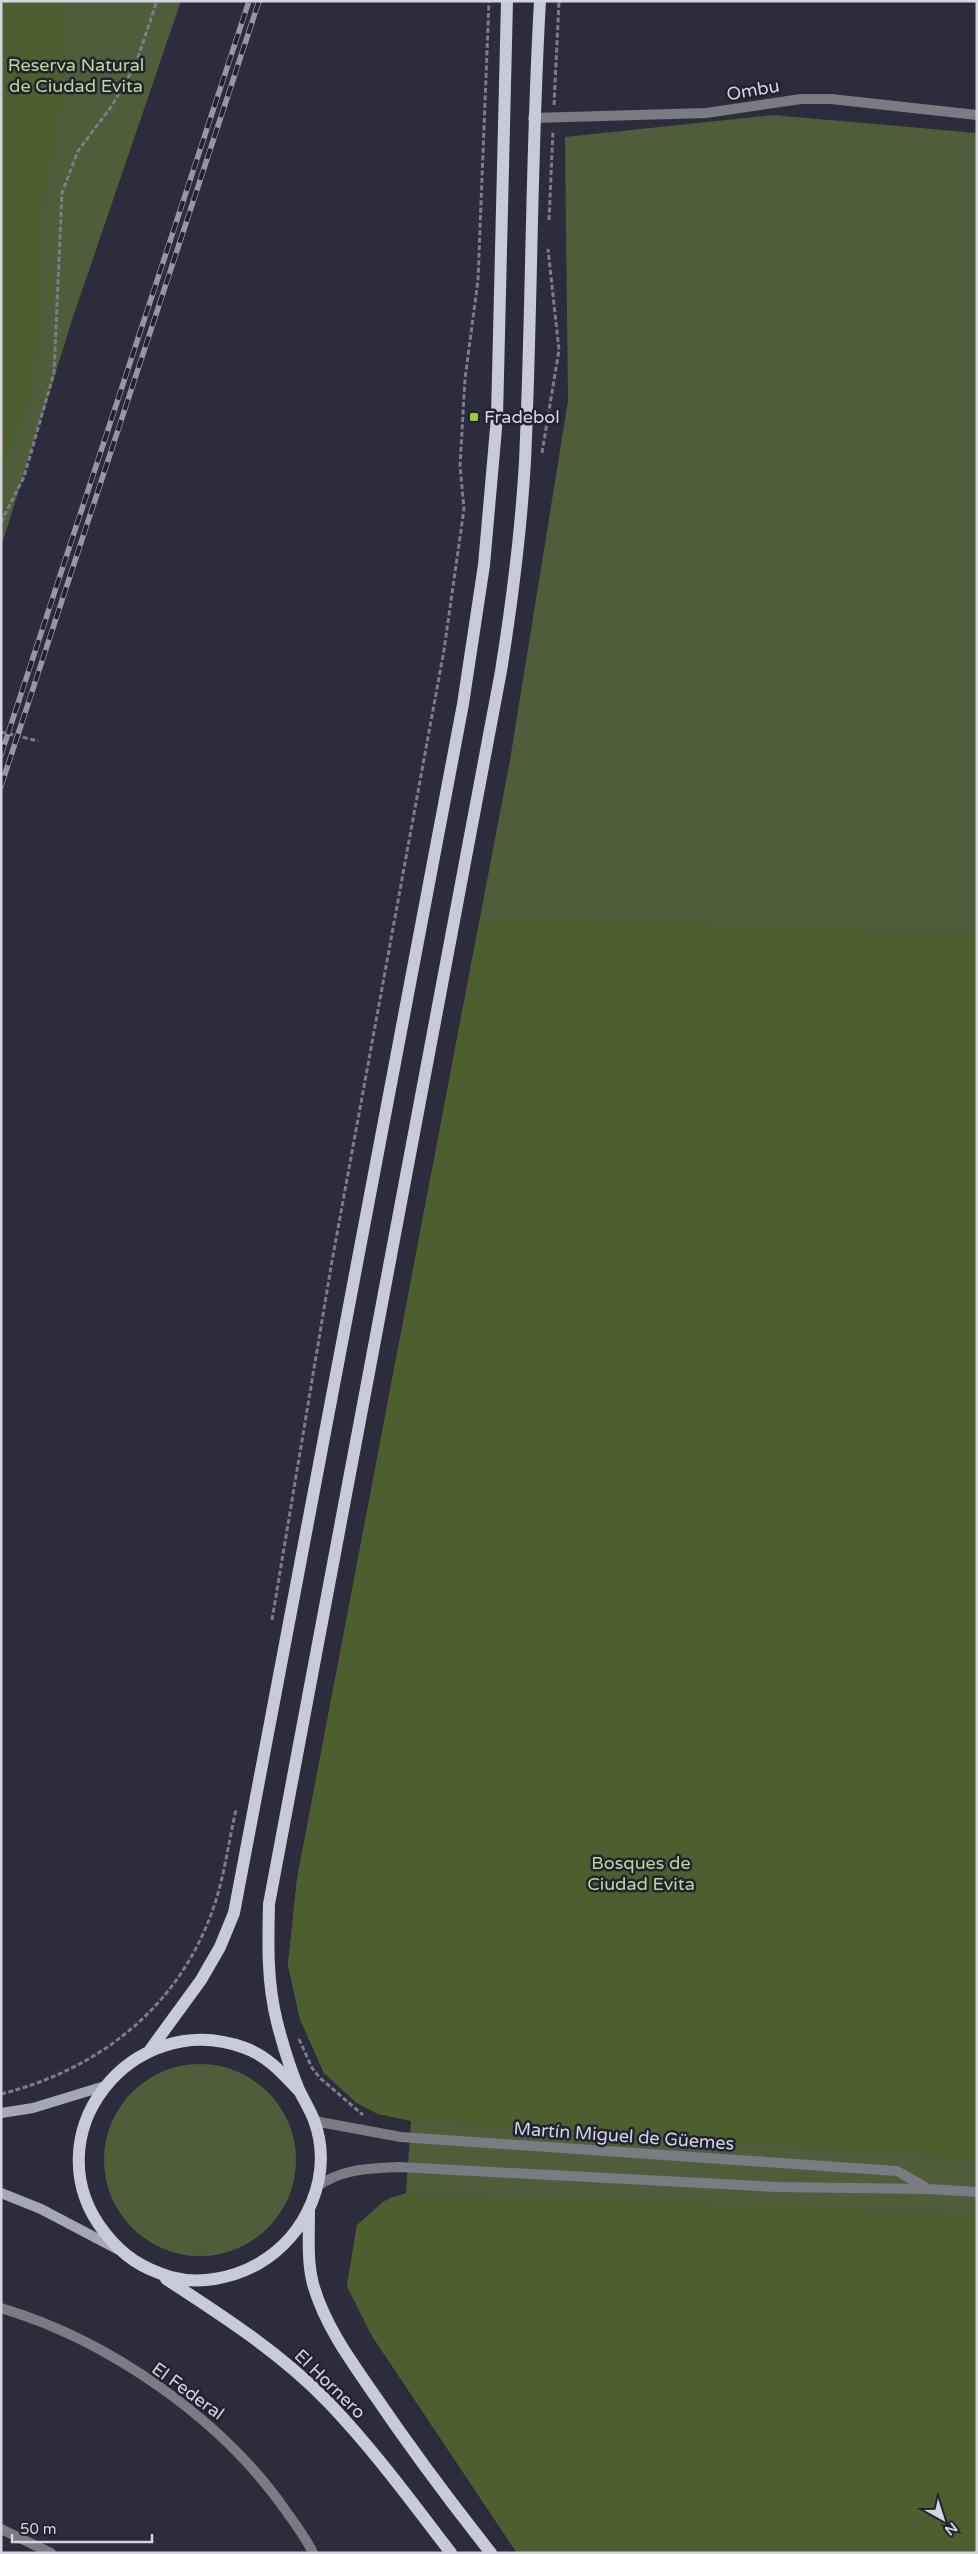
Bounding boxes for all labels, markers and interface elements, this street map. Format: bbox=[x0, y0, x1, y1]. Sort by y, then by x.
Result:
park label: Reserva Natural de Ciudad Evita bbox=[8, 54, 144, 97]
street label: Ombu bbox=[725, 75, 781, 105]
place label: Fradebol bbox=[484, 406, 560, 428]
marker: Fradebol bbox=[468, 411, 480, 423]
park label: Bosques de Ciudad Evita bbox=[587, 1852, 695, 1895]
street label: Martín Miguel de Güemes bbox=[513, 2117, 735, 2155]
street label: El Hornero bbox=[290, 2345, 370, 2423]
street label: El Federal bbox=[148, 2357, 228, 2425]
north arrow bbox=[918, 2494, 968, 2544]
scale bar bbox=[12, 2512, 152, 2544]
text: N bbox=[941, 2519, 961, 2539]
text: 50 m bbox=[20, 2520, 57, 2538]

